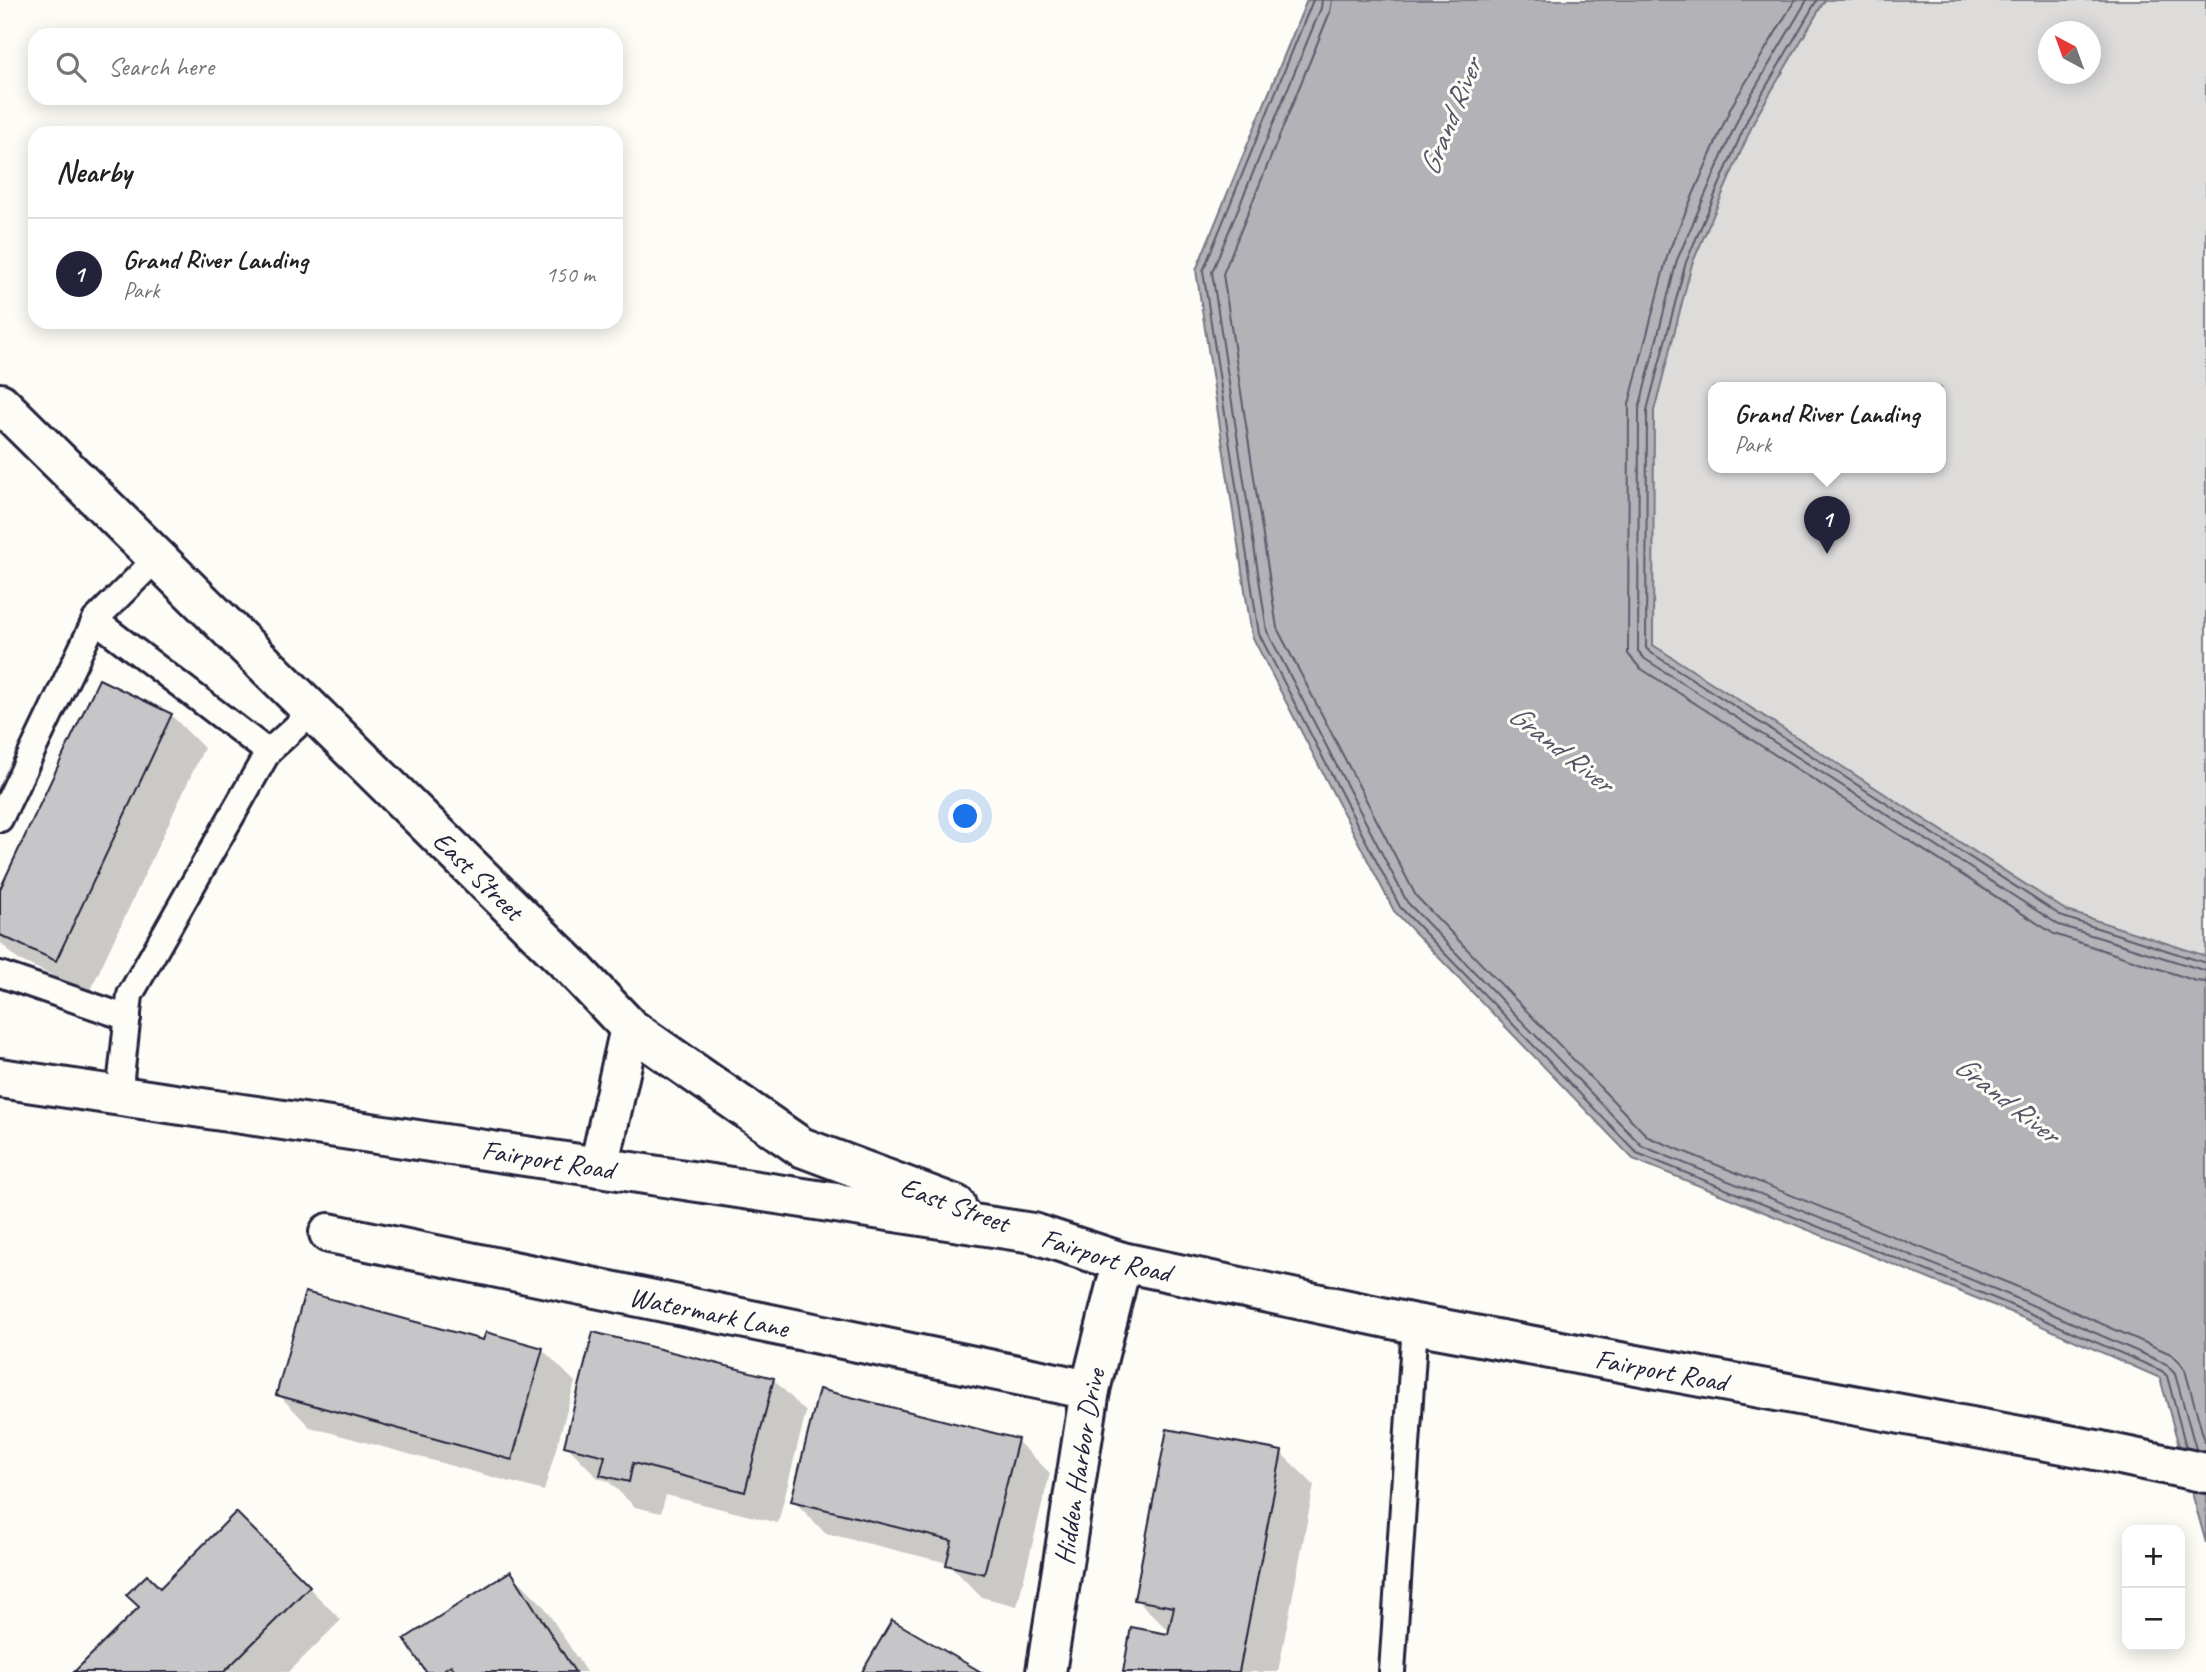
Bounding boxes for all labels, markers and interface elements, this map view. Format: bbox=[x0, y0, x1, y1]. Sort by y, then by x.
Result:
north arrow bbox=[2038, 21, 2101, 84]
search box bbox=[28, 28, 623, 105]
icon: search bbox=[52, 48, 90, 86]
water label: Grand River bbox=[1410, 49, 1492, 181]
text: Search here bbox=[108, 50, 214, 83]
text: Nearby bbox=[56, 153, 132, 191]
text: Grand River Landing bbox=[123, 243, 308, 276]
text: 1 bbox=[74, 260, 84, 289]
text: 150 m bbox=[546, 260, 595, 289]
text: Park bbox=[123, 276, 159, 305]
popup bbox=[1708, 382, 1946, 473]
text: Grand River Landing bbox=[1735, 397, 1919, 430]
text: Park bbox=[1735, 430, 1771, 459]
pin: 1 bbox=[1804, 496, 1850, 554]
water label: Grand River bbox=[1501, 695, 1624, 803]
your location bbox=[948, 799, 982, 833]
street label: East Street bbox=[426, 823, 533, 929]
water label: Grand River bbox=[1947, 1046, 2070, 1154]
street label: Fairport Road bbox=[480, 1132, 620, 1188]
street label: East Street bbox=[896, 1169, 1016, 1241]
street label: Fairport Road bbox=[1037, 1220, 1178, 1291]
street label: Watermark Lane bbox=[626, 1278, 793, 1346]
street label: Fairport Road bbox=[1593, 1341, 1734, 1400]
street label: Hidden Harbor Drive bbox=[1046, 1363, 1113, 1567]
map controls bbox=[2122, 1525, 2185, 1651]
button: + bbox=[2122, 1525, 2185, 1588]
button: − bbox=[2122, 1588, 2185, 1651]

